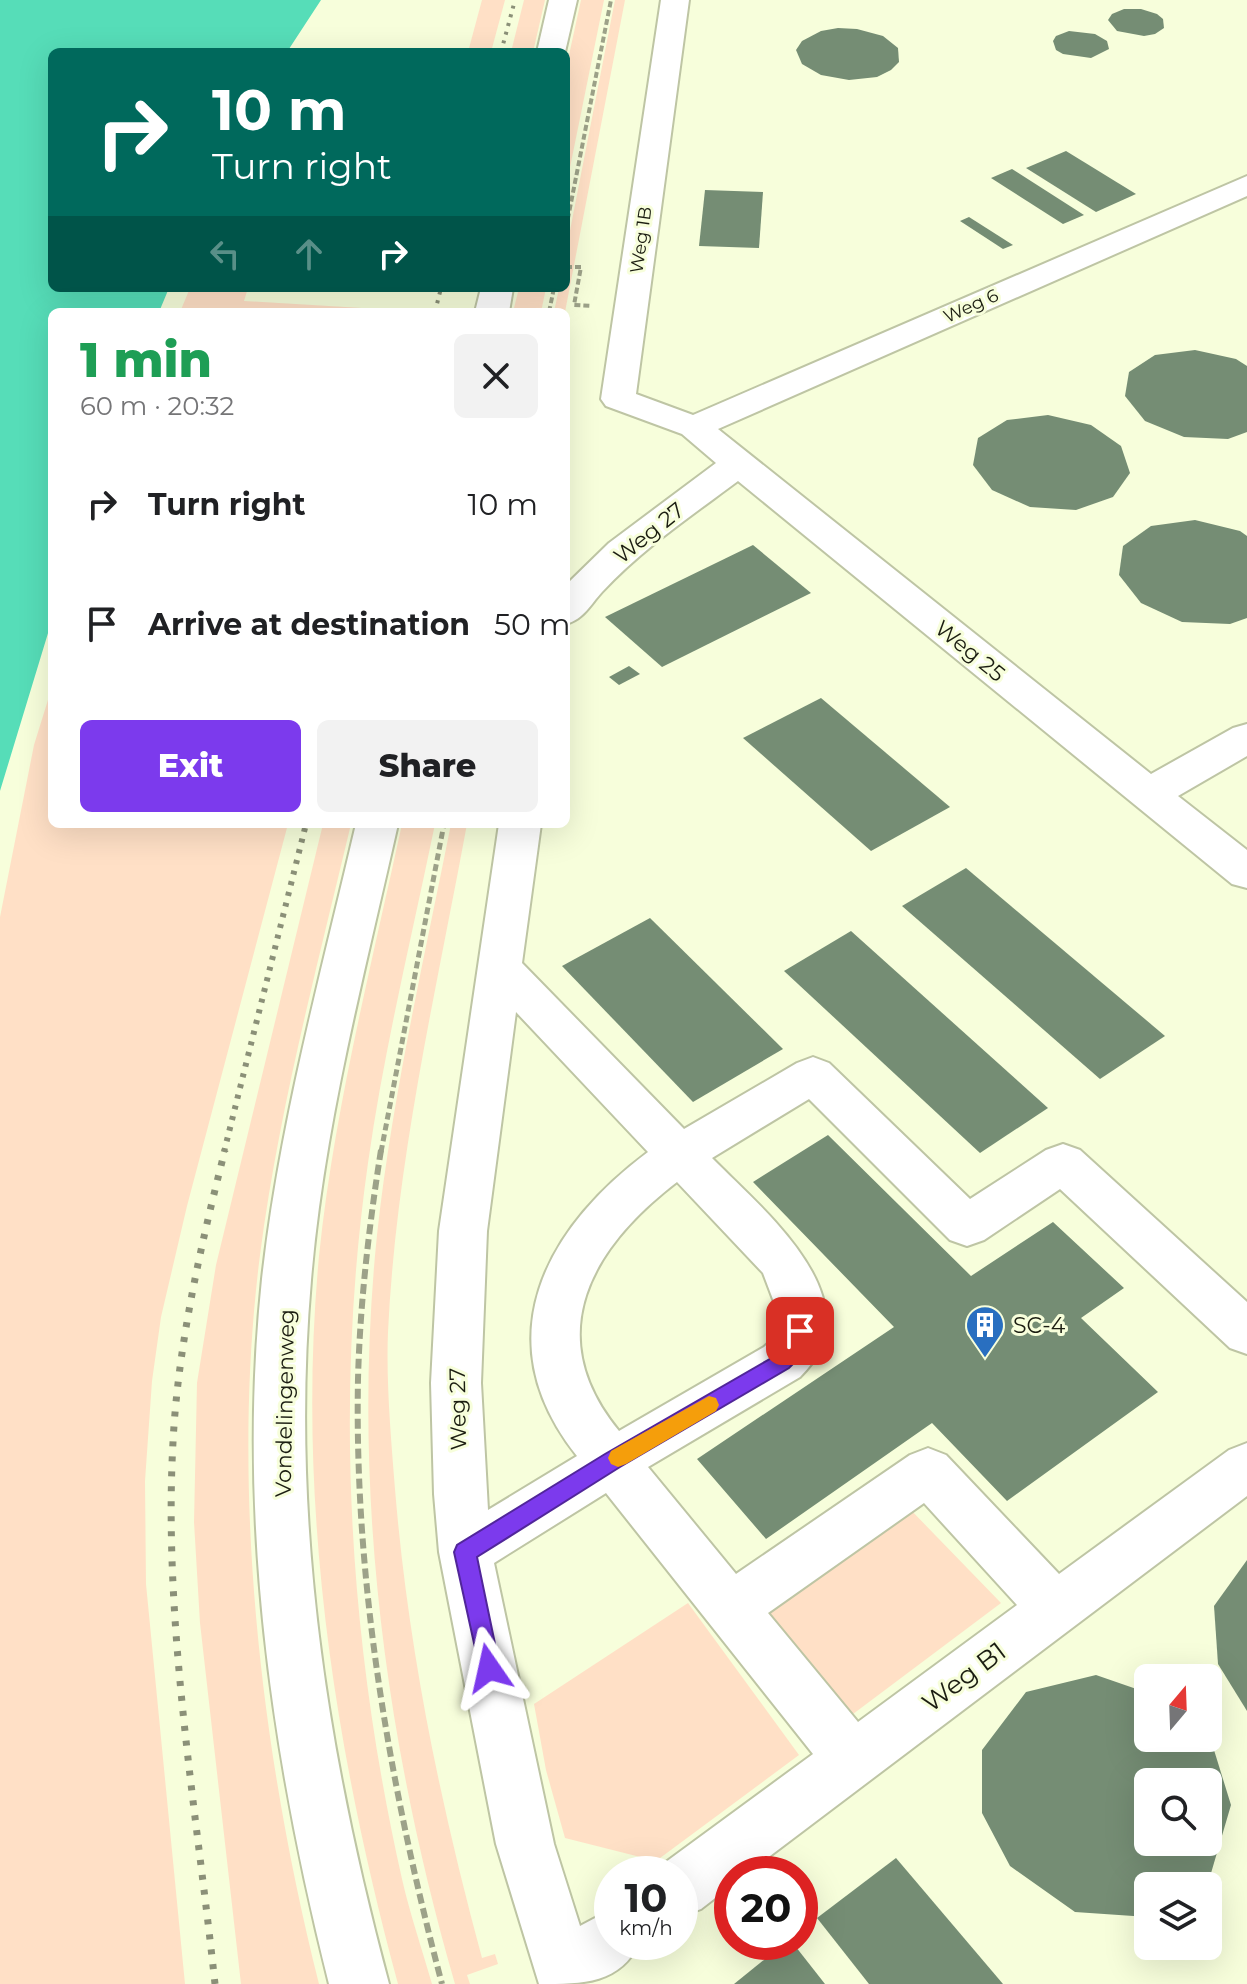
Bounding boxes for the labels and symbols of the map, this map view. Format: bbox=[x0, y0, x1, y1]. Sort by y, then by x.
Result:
street label: Weg 1B bbox=[625, 205, 657, 275]
street label: Weg 6 bbox=[940, 284, 1002, 328]
street label: Weg 27 bbox=[608, 496, 690, 570]
street label: Weg 25 bbox=[930, 615, 1010, 687]
pin bbox=[766, 1297, 834, 1365]
building icon: SC-4 bbox=[964, 1304, 1006, 1359]
street label: Vondelingenweg bbox=[270, 1309, 300, 1497]
place label: SC-4 bbox=[1013, 1312, 1066, 1339]
street label: Weg 27 bbox=[444, 1367, 472, 1451]
position arrow bbox=[447, 1626, 531, 1710]
street label: Weg B1 bbox=[916, 1635, 1012, 1719]
north arrow bbox=[1134, 1664, 1222, 1752]
speed limit sign: 20 bbox=[714, 1856, 818, 1960]

